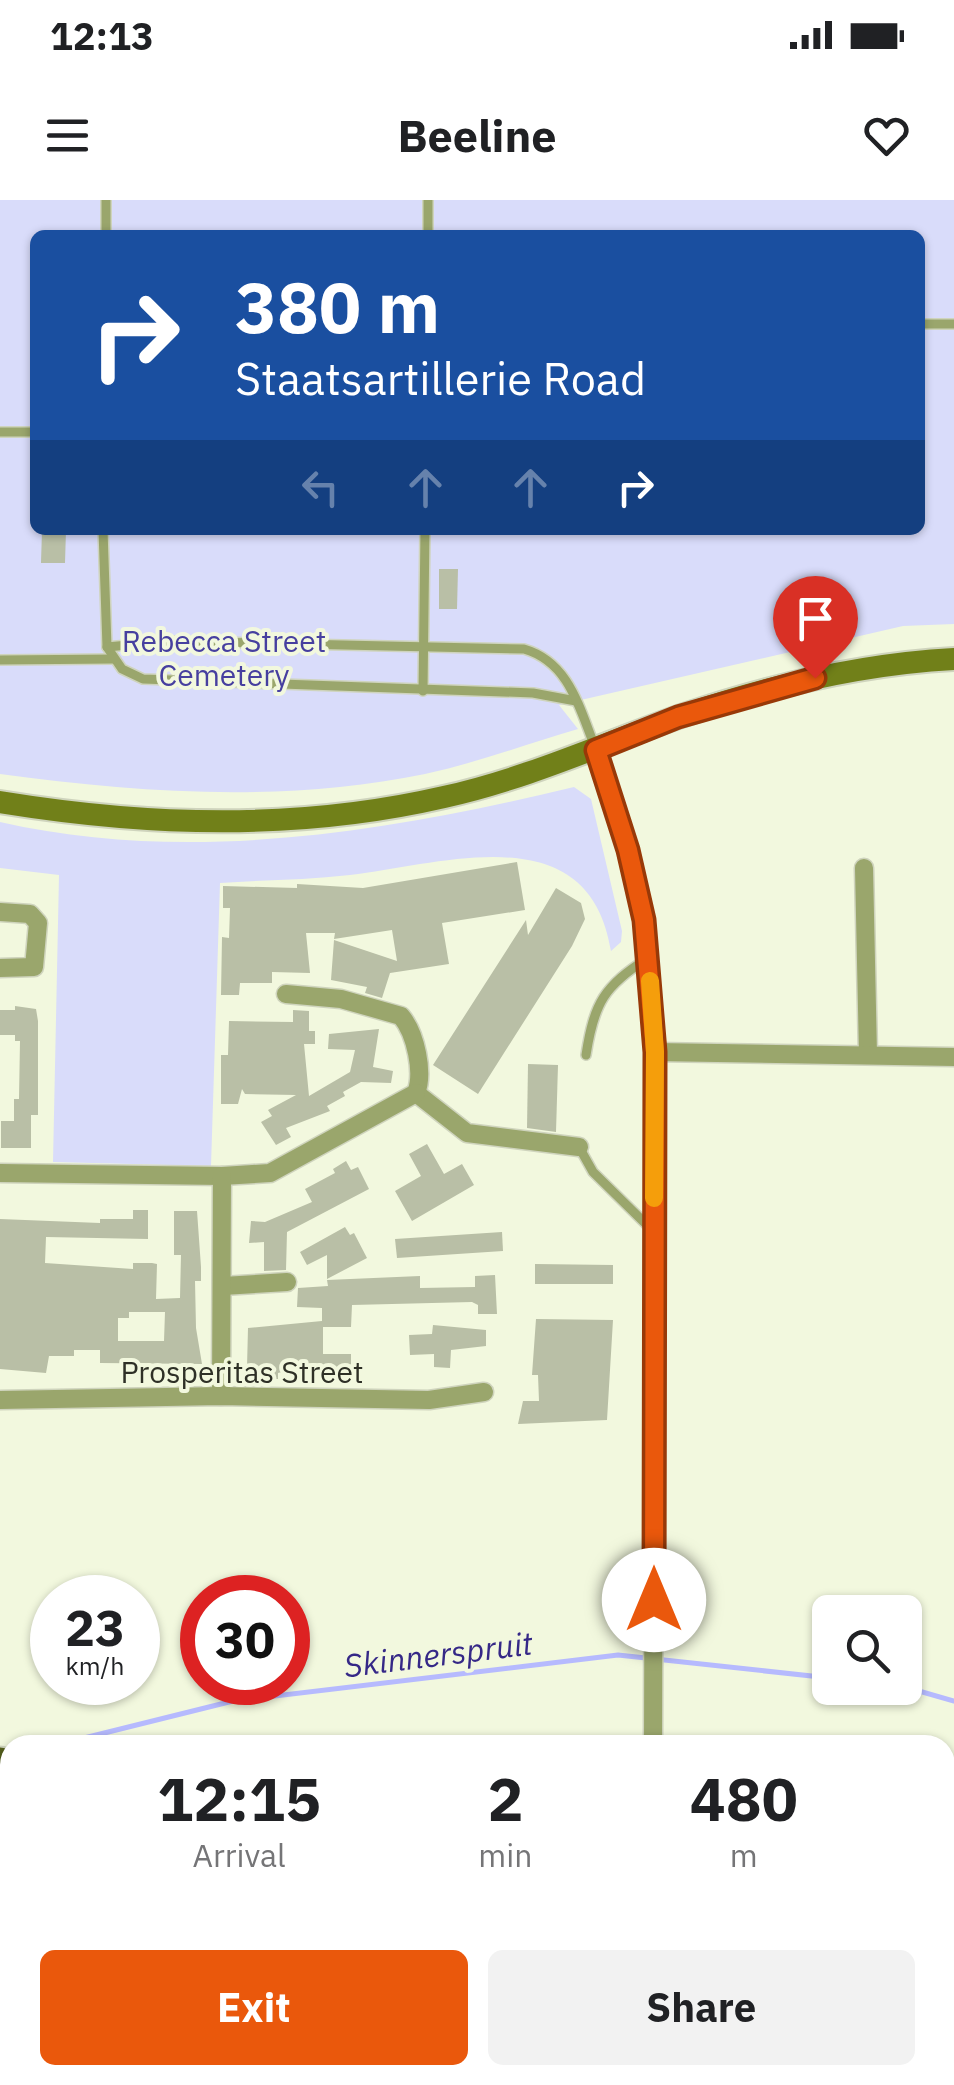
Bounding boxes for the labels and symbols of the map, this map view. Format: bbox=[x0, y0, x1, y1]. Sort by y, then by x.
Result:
pin bbox=[773, 576, 858, 679]
park label: Rebecca Street Cemetery bbox=[122, 621, 326, 694]
street label: Prosperitas Street bbox=[120, 1352, 364, 1391]
position arrow bbox=[602, 1548, 706, 1652]
speed limit sign: 30 bbox=[180, 1575, 310, 1705]
water label: Skinnerspruit bbox=[341, 1622, 535, 1686]

